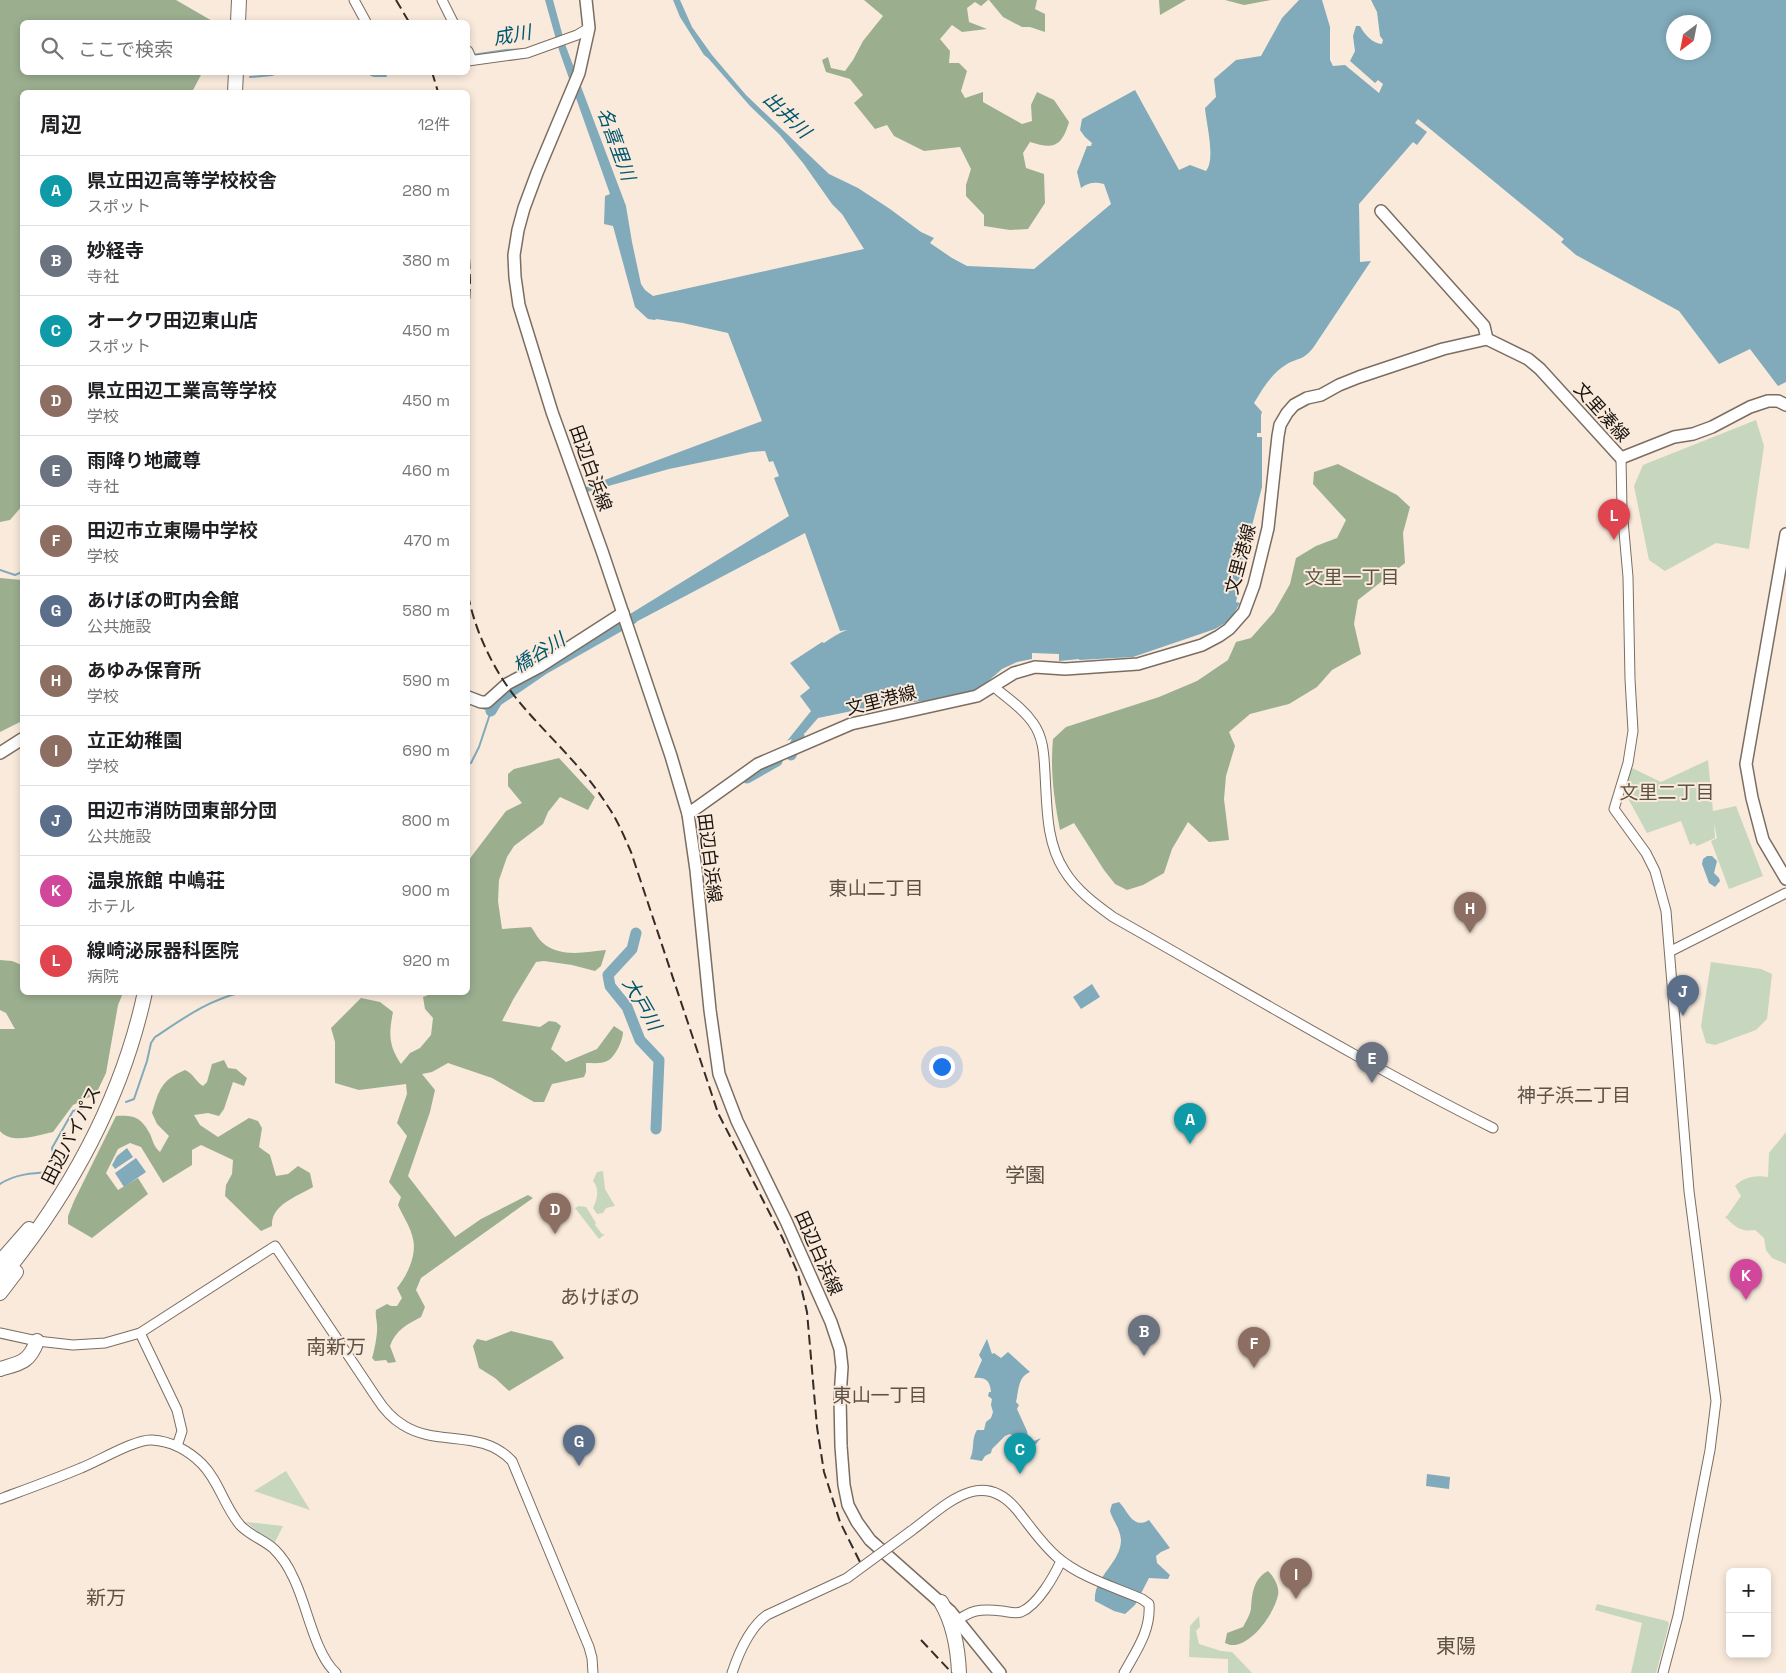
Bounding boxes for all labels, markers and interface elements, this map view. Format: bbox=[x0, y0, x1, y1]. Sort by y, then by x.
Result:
north arrow bbox=[1666, 15, 1711, 60]
water label: 成川 bbox=[491, 19, 535, 51]
search box bbox=[20, 20, 470, 75]
icon: search bbox=[38, 34, 66, 62]
text: ここで検索 bbox=[78, 37, 173, 62]
water label: 出井川 bbox=[758, 86, 818, 145]
water label: 名喜里川 bbox=[591, 104, 641, 186]
text: 周辺 bbox=[40, 111, 82, 138]
text: 12件 bbox=[418, 114, 450, 135]
text: 県立田辺高等学校校舎 bbox=[87, 168, 277, 193]
text: A bbox=[51, 180, 61, 201]
text: 280 m bbox=[402, 180, 450, 201]
text: スポット bbox=[87, 196, 151, 217]
text: 妙経寺 bbox=[87, 238, 144, 263]
text: B bbox=[51, 250, 61, 271]
text: 380 m bbox=[402, 250, 450, 271]
text: 寺社 bbox=[87, 266, 119, 287]
text: オークワ田辺東山店 bbox=[87, 308, 258, 333]
text: C bbox=[51, 320, 61, 341]
text: 450 m bbox=[402, 320, 450, 341]
text: スポット bbox=[87, 336, 151, 357]
text: 県立田辺工業高等学校 bbox=[87, 378, 277, 403]
street label: 文里湊線 bbox=[1569, 378, 1635, 446]
text: D bbox=[51, 390, 61, 411]
text: 450 m bbox=[402, 390, 450, 411]
text: 学校 bbox=[87, 406, 119, 427]
street label: 田辺白浜線 bbox=[565, 422, 617, 514]
text: 雨降り地蔵尊 bbox=[87, 448, 201, 473]
text: E bbox=[52, 460, 60, 481]
text: 460 m bbox=[402, 460, 450, 481]
text: 寺社 bbox=[87, 476, 119, 497]
pin: L bbox=[1598, 499, 1630, 540]
text: 田辺市立東陽中学校 bbox=[87, 518, 258, 543]
street label: 文里港線 bbox=[1220, 521, 1260, 597]
text: F bbox=[52, 530, 60, 551]
text: 470 m bbox=[403, 530, 450, 551]
text: 学校 bbox=[87, 546, 119, 567]
district label: 文里一丁目 bbox=[1304, 565, 1400, 590]
text: あけぼの町内会館 bbox=[87, 588, 239, 613]
text: G bbox=[51, 600, 61, 621]
text: 580 m bbox=[402, 600, 450, 621]
text: 公共施設 bbox=[87, 616, 151, 637]
water label: 橋谷川 bbox=[508, 626, 571, 679]
text: あゆみ保育所 bbox=[87, 658, 201, 683]
text: H bbox=[51, 670, 61, 691]
text: 590 m bbox=[402, 670, 450, 691]
street label: 文里港線 bbox=[843, 680, 919, 720]
text: 学校 bbox=[87, 686, 119, 707]
text: 立正幼稚園 bbox=[87, 728, 182, 753]
text: I bbox=[54, 740, 58, 761]
text: 690 m bbox=[402, 740, 450, 761]
text: 学校 bbox=[87, 756, 119, 777]
district label: 文里二丁目 bbox=[1619, 780, 1715, 805]
text: 田辺市消防団東部分団 bbox=[87, 798, 277, 823]
text: J bbox=[51, 810, 61, 831]
text: 800 m bbox=[402, 810, 450, 831]
street label: 田辺白浜線 bbox=[693, 812, 727, 904]
text: 公共施設 bbox=[87, 826, 151, 847]
text: 温泉旅館 中嶋荘 bbox=[87, 868, 225, 893]
district label: 東山二丁目 bbox=[828, 876, 924, 901]
text: K bbox=[51, 880, 61, 901]
text: 900 m bbox=[402, 880, 450, 901]
pin: H bbox=[1454, 892, 1486, 933]
text: ホテル bbox=[87, 896, 135, 917]
text: 線崎泌尿器科医院 bbox=[87, 938, 239, 963]
text: L bbox=[52, 950, 60, 971]
text: 920 m bbox=[402, 950, 450, 971]
text: 病院 bbox=[87, 966, 119, 987]
water label: 大戸川 bbox=[617, 973, 668, 1037]
pin: J bbox=[1667, 975, 1699, 1016]
pin: E bbox=[1356, 1042, 1388, 1083]
your location bbox=[929, 1054, 955, 1080]
street label: 田辺バイパス bbox=[36, 1082, 106, 1188]
district label: 神子浜二丁目 bbox=[1517, 1083, 1631, 1108]
pin: A bbox=[1174, 1103, 1206, 1144]
district label: 学園 bbox=[1005, 1162, 1045, 1188]
pin: D bbox=[539, 1193, 571, 1234]
street label: 田辺白浜線 bbox=[790, 1207, 848, 1299]
pin: K bbox=[1730, 1259, 1762, 1300]
district label: あけぼの bbox=[560, 1284, 640, 1310]
pin: B bbox=[1128, 1315, 1160, 1356]
pin: F bbox=[1238, 1327, 1270, 1368]
district label: 南新万 bbox=[306, 1334, 366, 1360]
district label: 東山一丁目 bbox=[832, 1383, 928, 1408]
pin: G bbox=[563, 1425, 595, 1466]
pin: C bbox=[1004, 1433, 1036, 1474]
pin: I bbox=[1280, 1558, 1312, 1599]
map controls bbox=[1726, 1568, 1771, 1658]
button: + bbox=[1726, 1568, 1771, 1613]
district label: 新万 bbox=[86, 1585, 126, 1611]
button: − bbox=[1726, 1613, 1771, 1658]
district label: 東陽 bbox=[1436, 1633, 1476, 1659]

